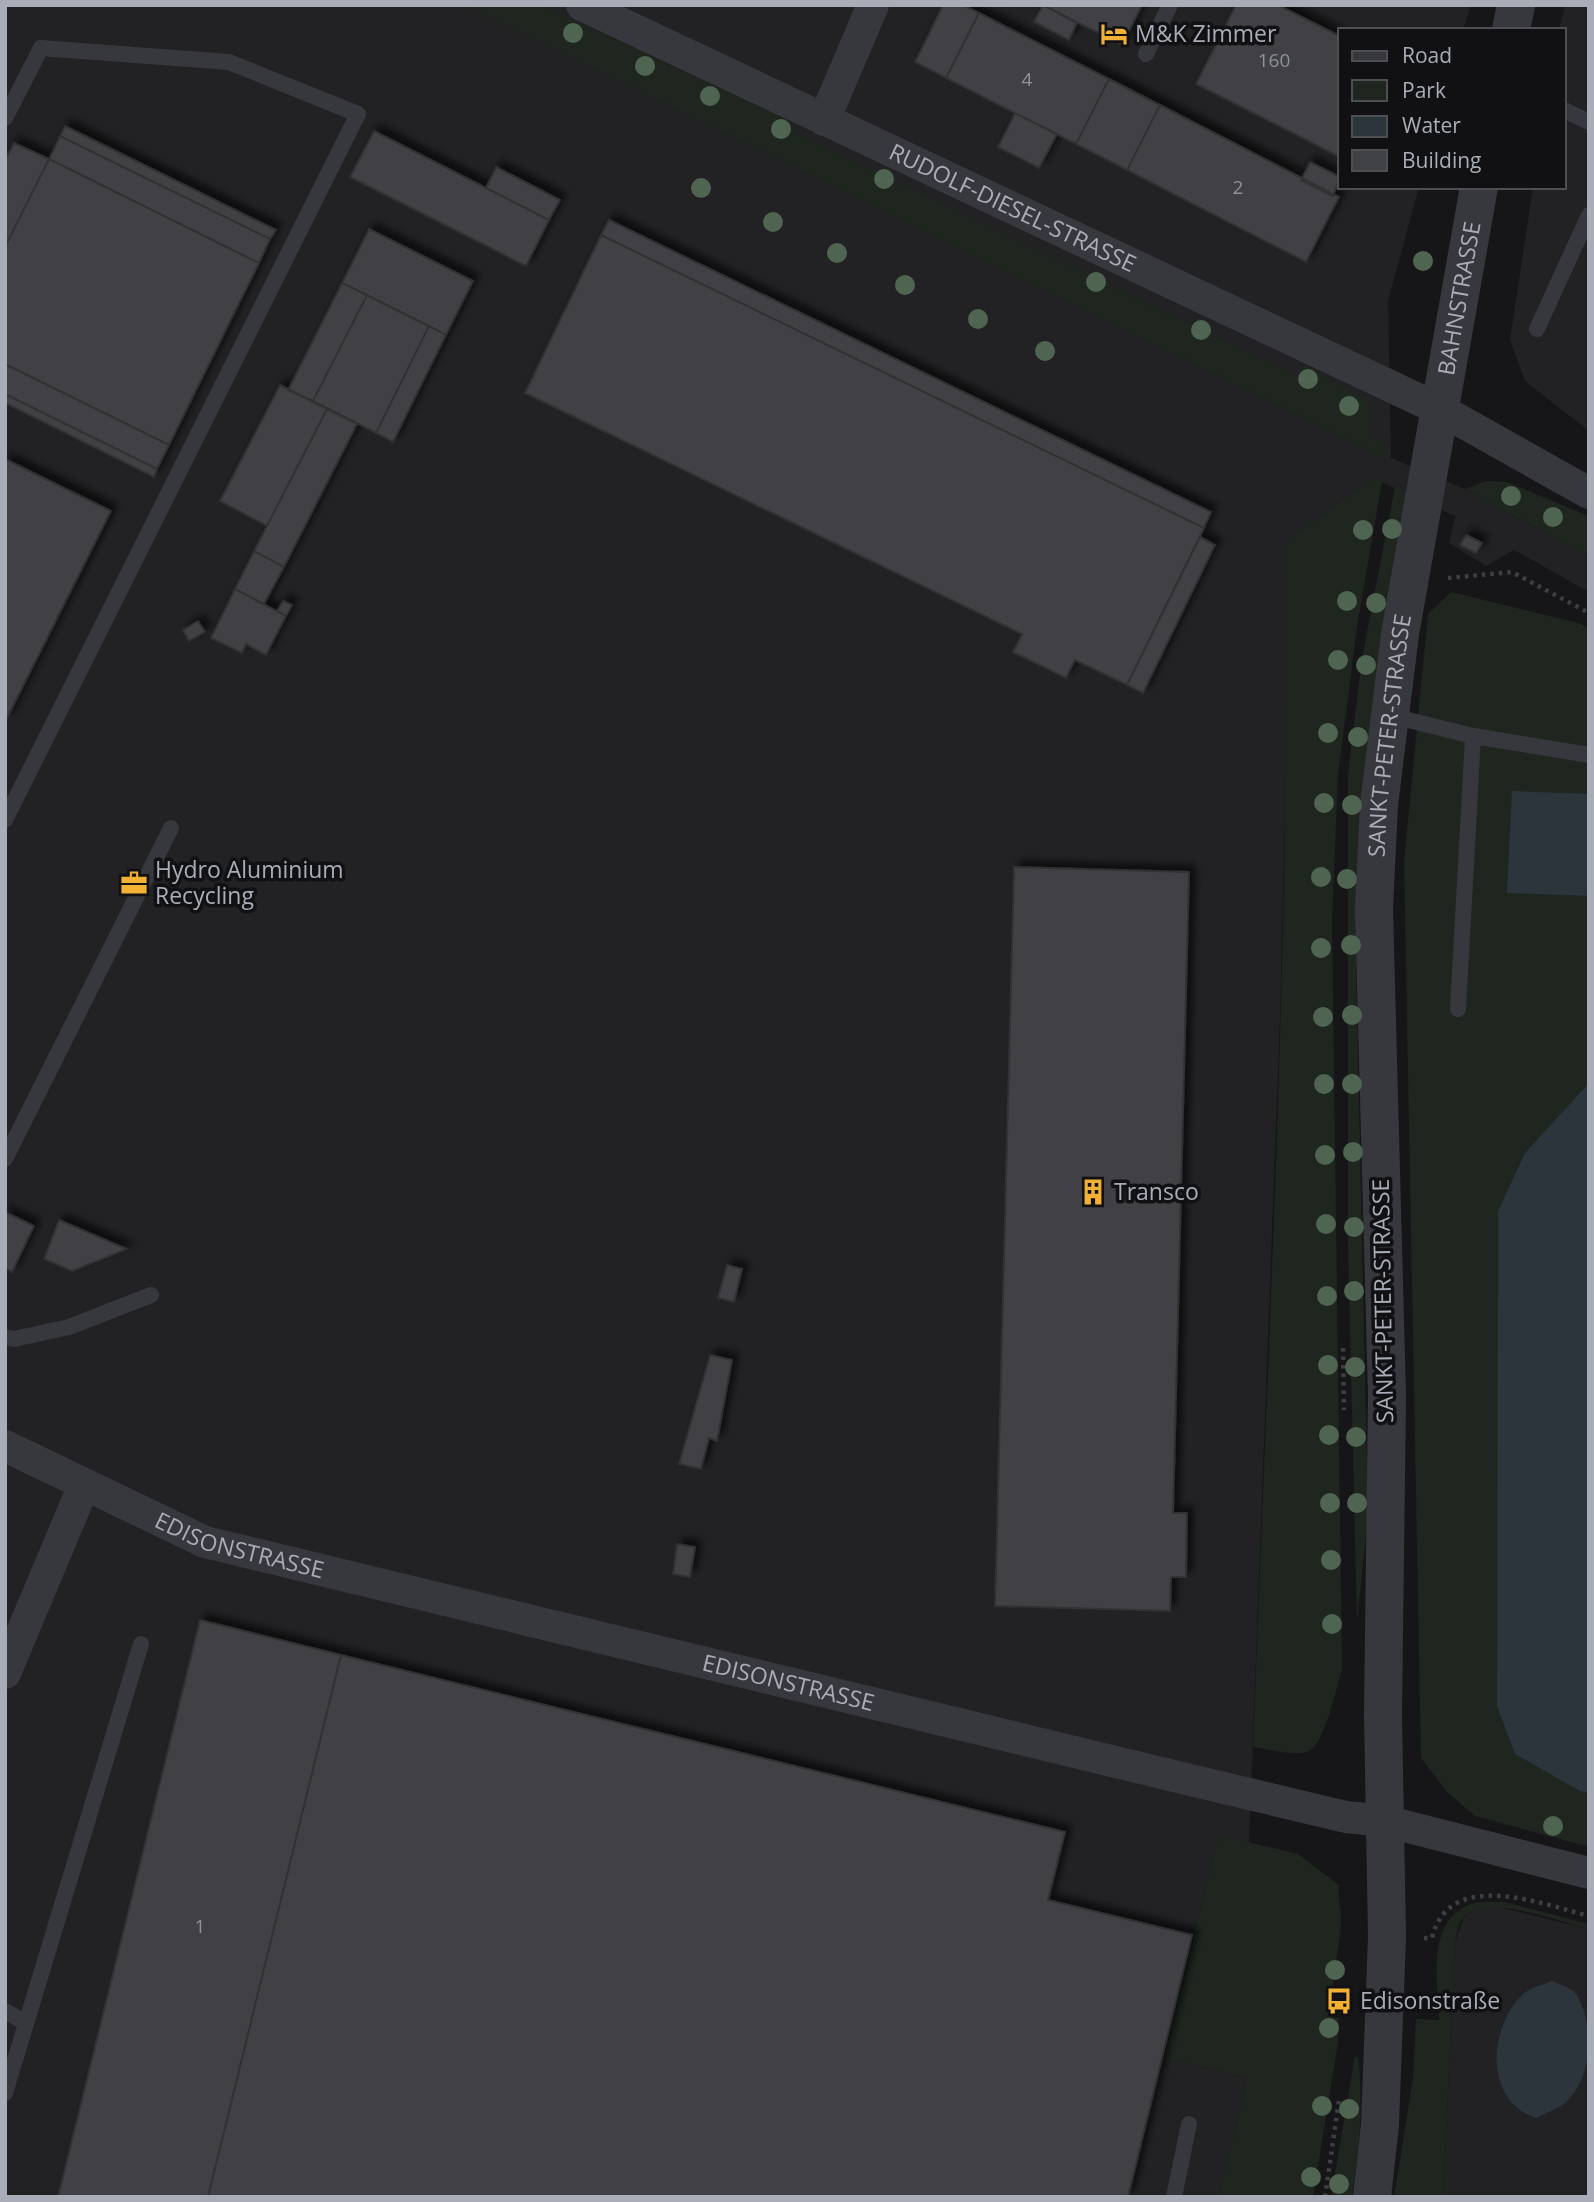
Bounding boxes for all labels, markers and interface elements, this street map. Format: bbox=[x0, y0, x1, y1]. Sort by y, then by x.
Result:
place label: M&K Zimmer bbox=[1135, 17, 1277, 49]
hotel icon: M&K Zimmer bbox=[1099, 19, 1129, 49]
legend bbox=[1338, 28, 1566, 189]
text: Road bbox=[1402, 41, 1452, 69]
house number: 160 bbox=[1258, 47, 1290, 73]
house number: 4 bbox=[1022, 66, 1033, 92]
text: Park bbox=[1402, 76, 1446, 104]
text: Water bbox=[1402, 111, 1461, 139]
street label: RUDOLF-DIESEL-STRASSE bbox=[884, 135, 1142, 279]
text: Building bbox=[1402, 146, 1481, 174]
house number: 2 bbox=[1233, 174, 1243, 200]
street label: BAHNSTRASSE bbox=[1429, 219, 1488, 378]
street label: SANKT-PETER-STRASSE bbox=[1360, 611, 1418, 858]
place label: Hydro Aluminium Recycling bbox=[155, 853, 344, 911]
office icon: Hydro Aluminium Recycling bbox=[119, 868, 149, 898]
place label: Transco bbox=[1114, 1175, 1199, 1207]
building icon: Transco bbox=[1078, 1177, 1108, 1207]
street label: SANKT-PETER-STRASSE bbox=[1364, 1179, 1400, 1423]
street label: EDISONSTRASSE bbox=[150, 1503, 328, 1585]
street label: EDISONSTRASSE bbox=[699, 1646, 878, 1718]
house number: 1 bbox=[195, 1913, 205, 1939]
place label: Edisonstraße bbox=[1360, 1984, 1500, 2016]
bus stop icon: Edisonstraße bbox=[1324, 1986, 1354, 2016]

